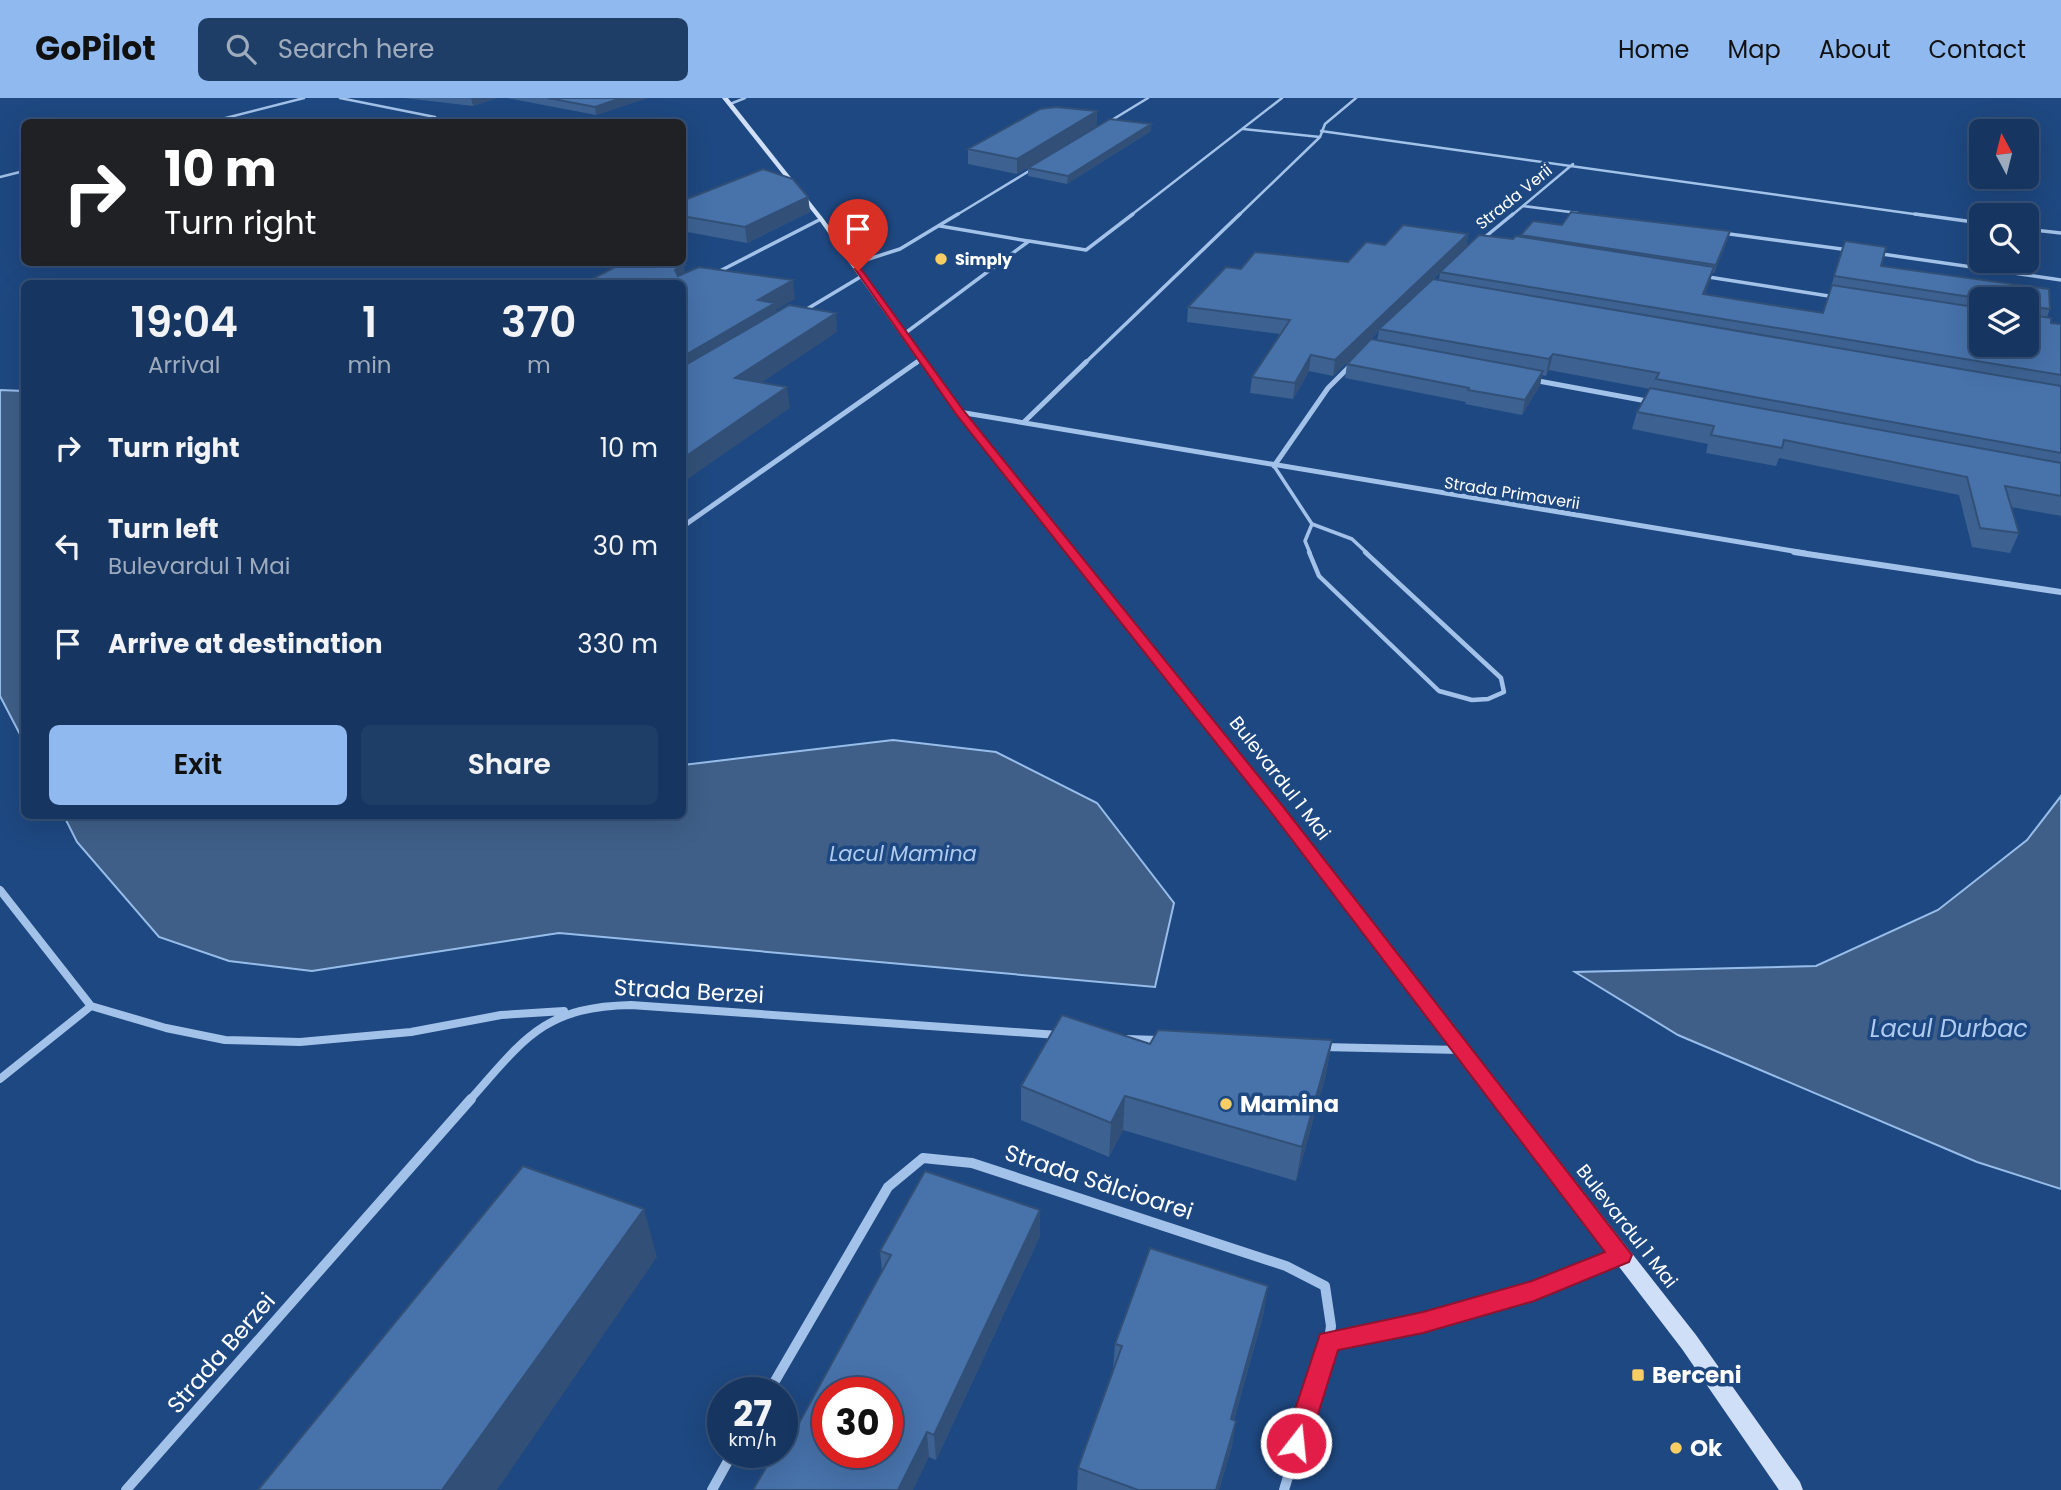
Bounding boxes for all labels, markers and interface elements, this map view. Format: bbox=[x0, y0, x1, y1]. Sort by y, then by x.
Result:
search box bbox=[198, 18, 688, 81]
text: GoPilot bbox=[35, 25, 156, 72]
icon: search bbox=[222, 30, 260, 68]
text: Search here bbox=[278, 31, 434, 67]
text: Home bbox=[1618, 33, 1690, 66]
text: Map bbox=[1728, 33, 1781, 66]
text: About bbox=[1819, 33, 1890, 66]
text: Contact bbox=[1928, 33, 2026, 66]
north arrow bbox=[1969, 119, 2039, 189]
map controls bbox=[1969, 119, 2039, 357]
text: 10 m bbox=[164, 135, 277, 203]
icon: right bbox=[49, 147, 140, 238]
street label: Strada Verii bbox=[1471, 159, 1557, 235]
pin bbox=[828, 199, 888, 271]
text: Turn right bbox=[164, 200, 316, 245]
button: search bbox=[1969, 203, 2039, 273]
icon: arrive bbox=[839, 210, 877, 248]
place label: Simply bbox=[955, 248, 1013, 271]
marker: Simply bbox=[933, 251, 949, 267]
button: layers bbox=[1969, 287, 2039, 357]
text: 19:04 bbox=[131, 293, 238, 352]
text: 1 bbox=[362, 293, 377, 352]
text: 370 bbox=[501, 293, 576, 352]
text: Arrival bbox=[148, 349, 220, 381]
text: min bbox=[348, 349, 392, 381]
text: m bbox=[527, 349, 551, 381]
icon: right bbox=[49, 429, 87, 467]
text: Turn right bbox=[108, 430, 240, 466]
text: 10 m bbox=[600, 430, 658, 466]
street label: Strada Primaverii bbox=[1442, 471, 1582, 515]
text: Turn left bbox=[108, 511, 219, 547]
icon: left bbox=[49, 527, 87, 565]
text: 30 m bbox=[593, 528, 658, 564]
text: Bulevardul 1 Mai bbox=[108, 550, 290, 582]
icon: arrive bbox=[49, 625, 87, 663]
text: Arrive at destination bbox=[108, 626, 383, 662]
text: 330 m bbox=[577, 626, 658, 662]
street label: Bulevardul 1 Mai bbox=[1223, 710, 1337, 846]
button: Exit bbox=[49, 725, 347, 805]
button: Share bbox=[361, 725, 658, 805]
water label: Lacul Mamina bbox=[829, 839, 977, 868]
street label: Strada Berzei bbox=[613, 971, 765, 1011]
water label: Lacul Durbac bbox=[1870, 1012, 2028, 1045]
place label: Mamina bbox=[1240, 1088, 1339, 1120]
marker: Mamina bbox=[1218, 1096, 1234, 1112]
street label: Strada Sălcioarei bbox=[1001, 1136, 1197, 1228]
street label: Bulevardul 1 Mai bbox=[1570, 1158, 1684, 1294]
street label: Strada Berzei bbox=[160, 1286, 282, 1420]
place label: Berceni bbox=[1652, 1359, 1742, 1391]
marker: Berceni bbox=[1630, 1367, 1646, 1383]
speed limit sign: 30 bbox=[812, 1377, 903, 1468]
text: 27 bbox=[733, 1389, 772, 1438]
position arrow bbox=[1259, 1406, 1333, 1480]
text: km/h bbox=[729, 1427, 776, 1452]
place label: Ok bbox=[1690, 1432, 1723, 1464]
marker: Ok bbox=[1668, 1440, 1684, 1456]

